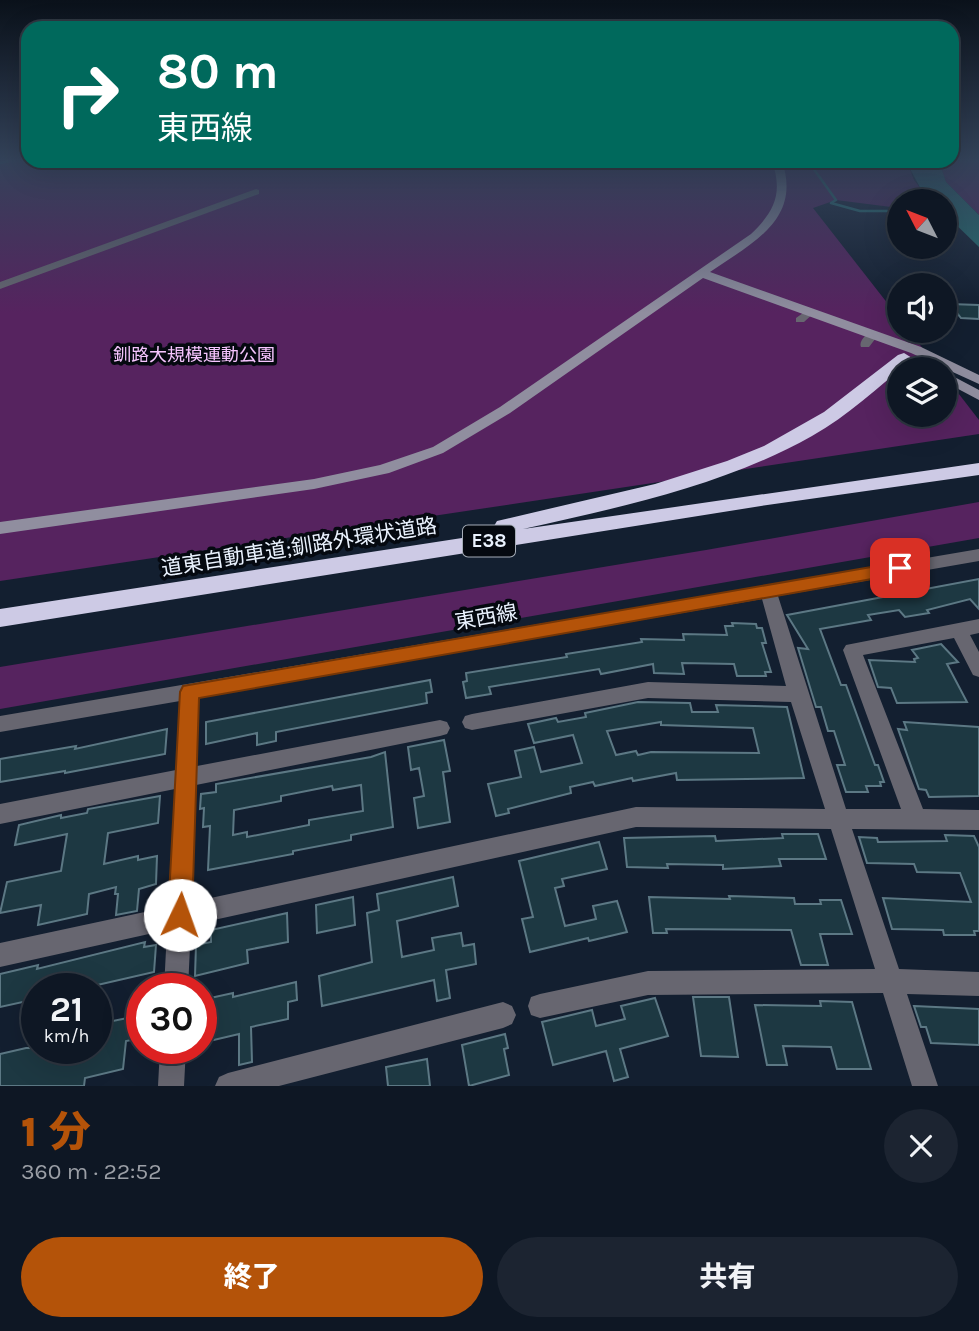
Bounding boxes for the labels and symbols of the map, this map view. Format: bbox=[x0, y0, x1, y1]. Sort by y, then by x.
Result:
north arrow bbox=[887, 189, 957, 259]
park label: 釧路大規模運動公園 bbox=[113, 344, 275, 366]
street label: 道東自動車道;釧路外環状道路 bbox=[160, 513, 438, 581]
road number: E38 bbox=[463, 526, 515, 556]
pin bbox=[870, 538, 930, 598]
street label: 東西線 bbox=[453, 600, 519, 634]
position arrow bbox=[143, 878, 217, 952]
speed limit sign: 30 bbox=[126, 973, 217, 1064]

